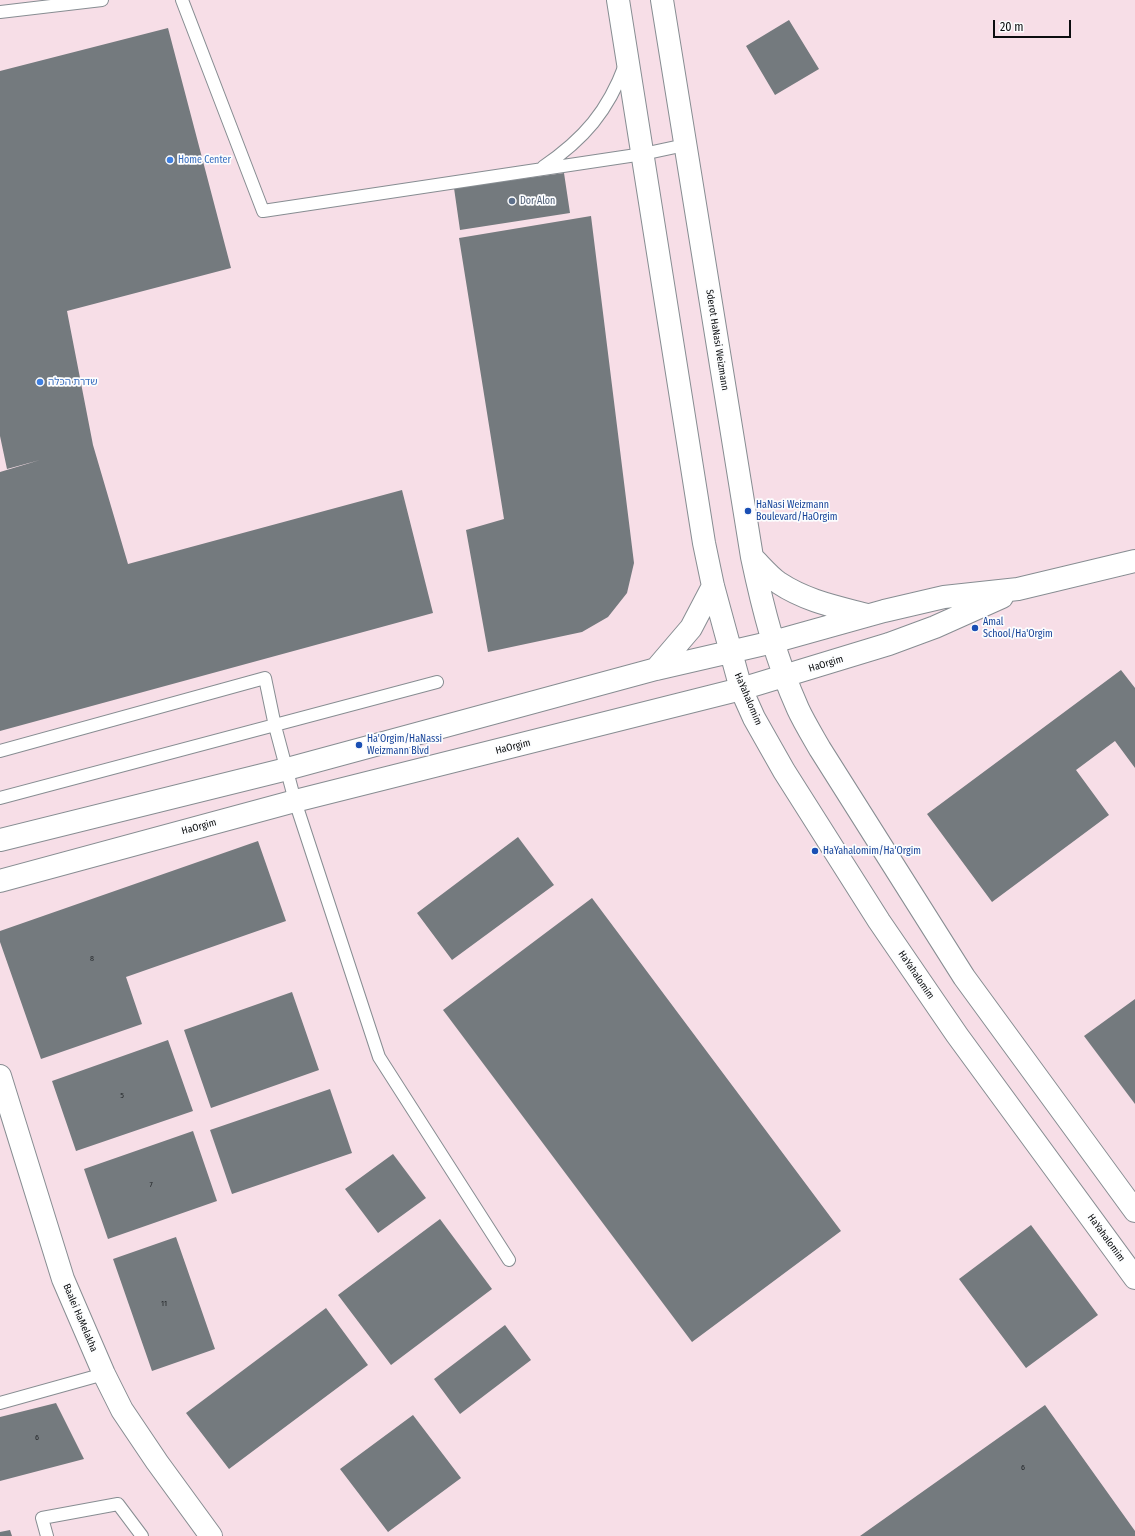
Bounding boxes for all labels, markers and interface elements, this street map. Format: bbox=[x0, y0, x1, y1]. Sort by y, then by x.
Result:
scale bar bbox=[995, 12, 1073, 38]
text: 20 m bbox=[1000, 20, 1024, 34]
place label: Home Center bbox=[178, 154, 231, 166]
marker: Home Center bbox=[165, 155, 175, 165]
place label: Dor Alon bbox=[520, 195, 555, 207]
marker: Dor Alon bbox=[507, 196, 517, 206]
street label: Sderot HaNasi Weizmann bbox=[703, 289, 731, 391]
place label: שדרת הכלה bbox=[48, 376, 97, 388]
marker: שדרת הכלה bbox=[35, 377, 45, 387]
place label: HaNasi Weizmann Boulevard/HaOrgim bbox=[756, 499, 837, 522]
marker: HaNasi Weizmann Boulevard/HaOrgim bbox=[743, 506, 753, 516]
place label: Amal School/Ha'Orgim bbox=[983, 616, 1053, 640]
marker: Amal School/Ha'Orgim bbox=[970, 623, 980, 633]
street label: HaOrgim bbox=[807, 653, 845, 675]
street label: HaYahalomim bbox=[732, 671, 764, 727]
place label: Ha'Orgim/HaNassi Weizmann Blvd bbox=[367, 733, 442, 756]
street label: HaOrgim bbox=[494, 737, 532, 757]
marker: Ha'Orgim/HaNassi Weizmann Blvd bbox=[354, 740, 364, 750]
street label: HaOrgim bbox=[180, 817, 218, 837]
place label: HaYahalomim/Ha'Orgim bbox=[823, 845, 921, 857]
marker: HaYahalomim/Ha'Orgim bbox=[810, 846, 820, 856]
street label: HaYahalomim bbox=[895, 948, 937, 1002]
house number: 8 bbox=[90, 954, 94, 964]
house number: 5 bbox=[120, 1091, 124, 1101]
house number: 7 bbox=[149, 1180, 153, 1190]
street label: HaYahalomim bbox=[1085, 1212, 1127, 1264]
street label: Baalei HaMelakha bbox=[60, 1282, 100, 1354]
house number: 11 bbox=[161, 1299, 167, 1309]
house number: 6 bbox=[35, 1433, 39, 1443]
house number: 6 bbox=[1021, 1463, 1025, 1473]

